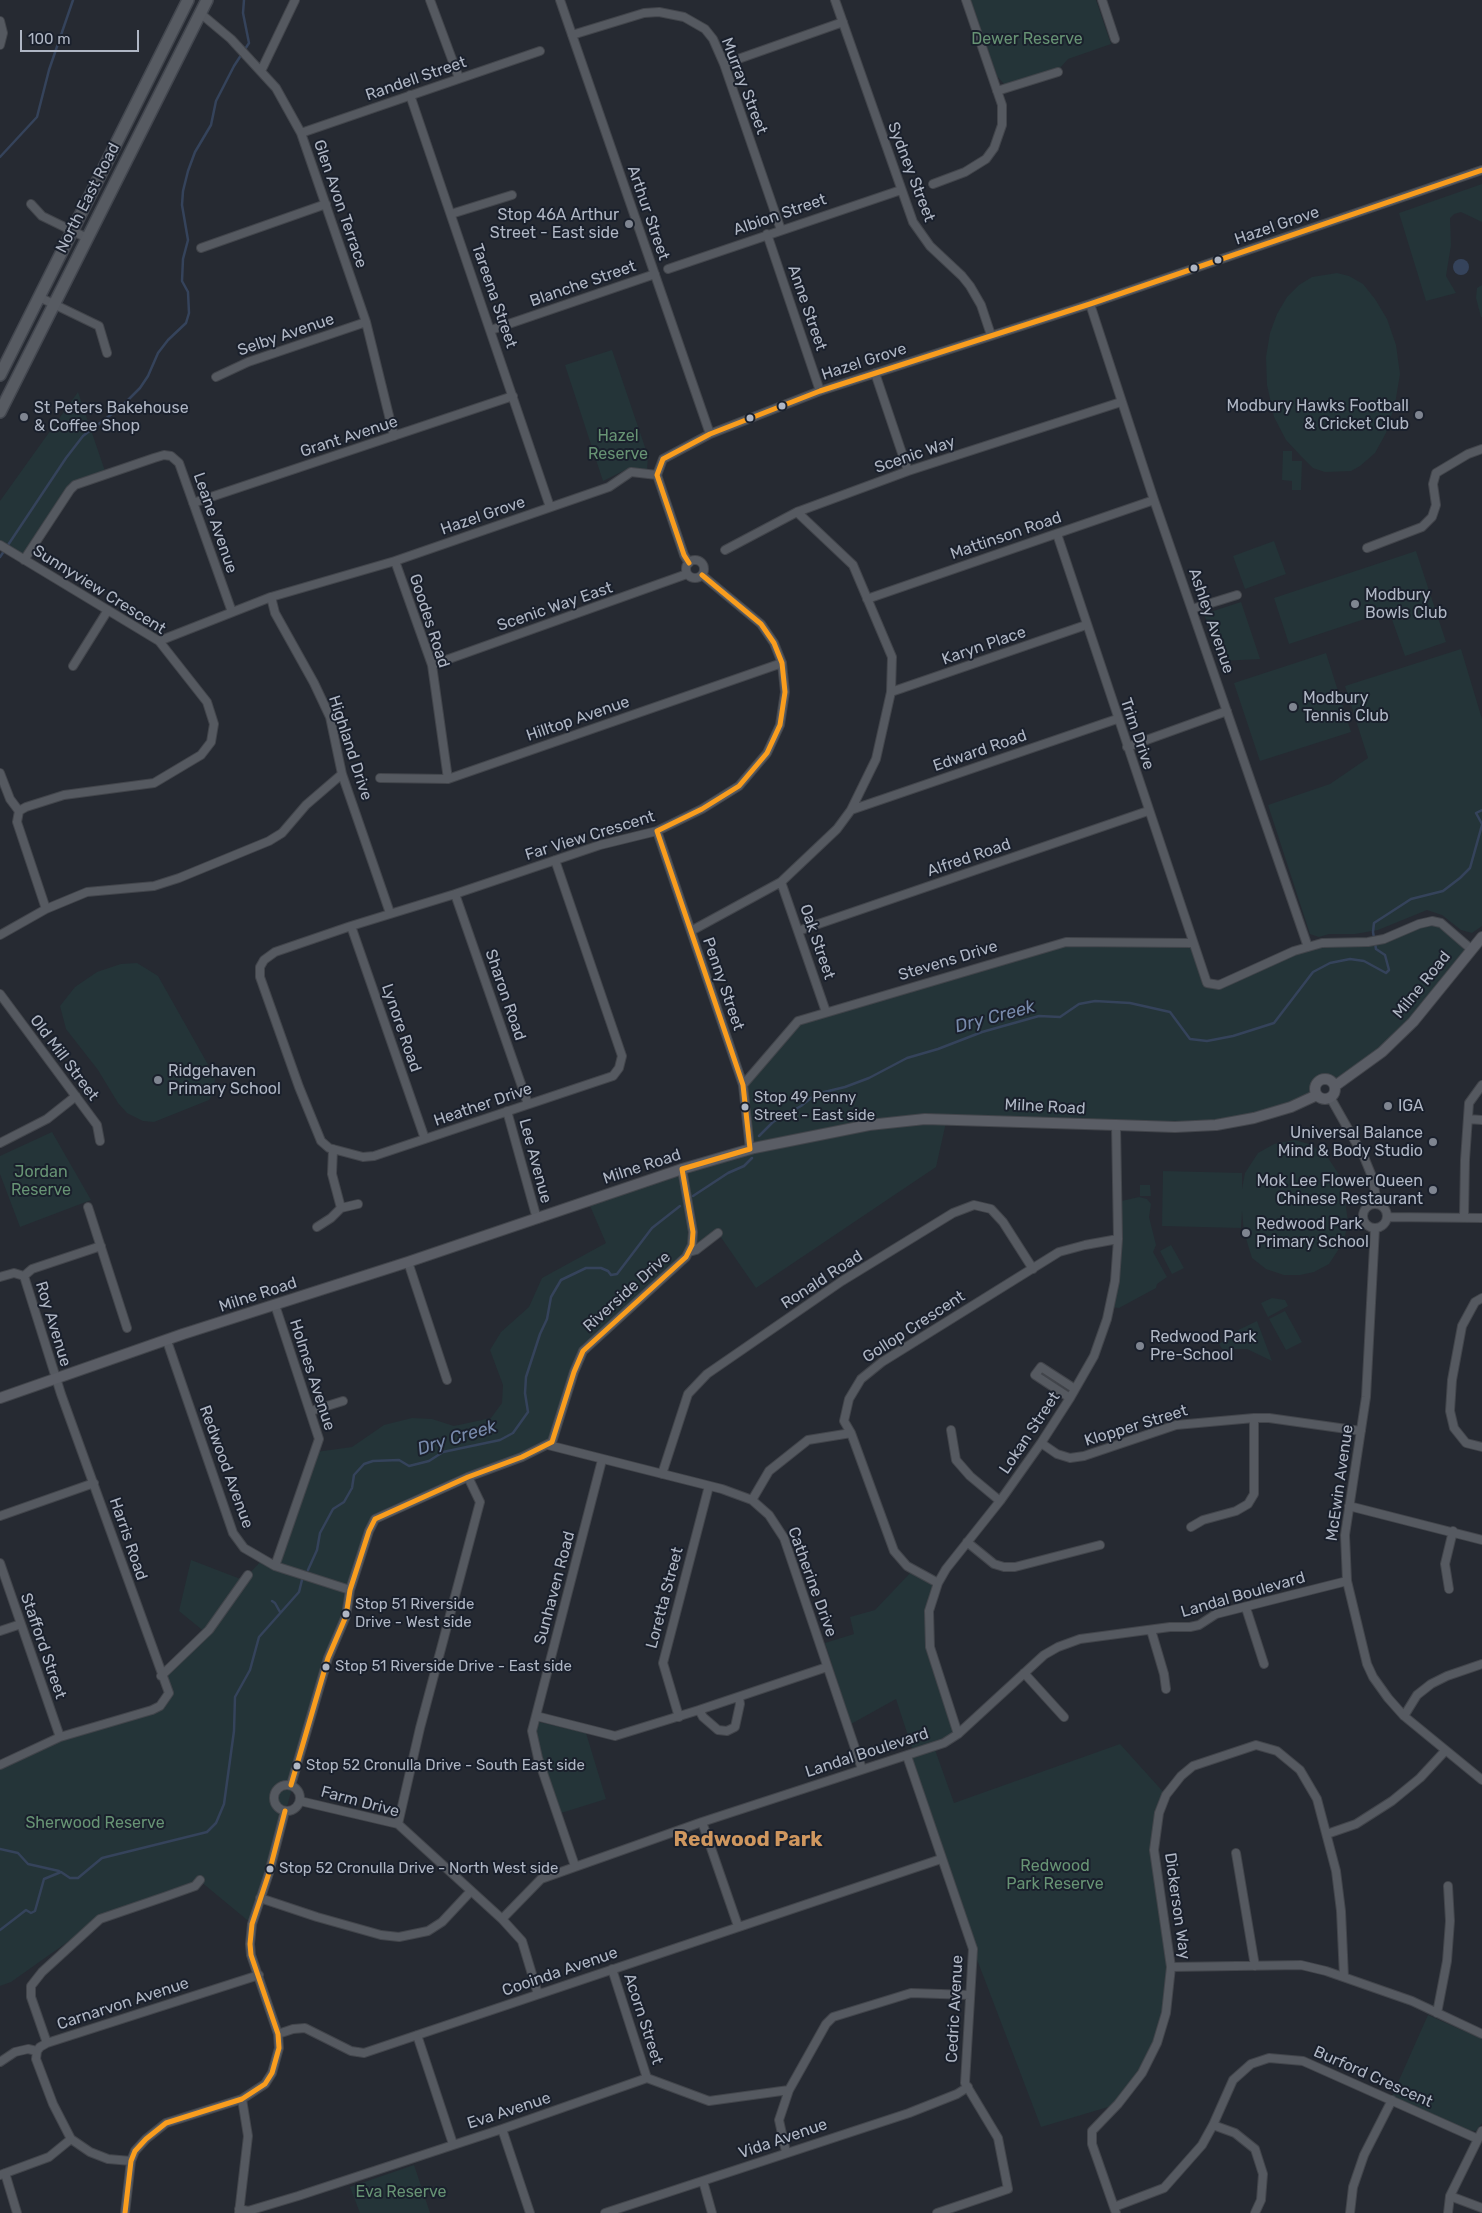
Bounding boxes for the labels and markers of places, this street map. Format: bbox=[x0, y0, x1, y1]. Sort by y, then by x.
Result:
place label: Stop 46A Arthur Street - East side bbox=[490, 205, 619, 243]
marker: Stop 46A Arthur Street - East side bbox=[623, 218, 635, 230]
unlabelled marker bbox=[1213, 255, 1223, 265]
unlabelled marker bbox=[1189, 263, 1199, 273]
place label: Modbury Hawks Football & Cricket Club bbox=[1227, 396, 1409, 434]
place label: St Peters Bakehouse & Coffee Shop bbox=[34, 398, 189, 436]
unlabelled marker bbox=[777, 401, 787, 411]
marker: Modbury Hawks Football & Cricket Club bbox=[1413, 409, 1425, 421]
marker: St Peters Bakehouse & Coffee Shop bbox=[18, 411, 30, 423]
unlabelled marker bbox=[745, 413, 755, 423]
place label: Modbury Bowls Club bbox=[1365, 585, 1447, 623]
marker: Modbury Bowls Club bbox=[1349, 598, 1361, 610]
place label: Modbury Tennis Club bbox=[1303, 688, 1389, 726]
marker: Modbury Tennis Club bbox=[1287, 701, 1299, 713]
place label: Ridgehaven Primary School bbox=[168, 1061, 281, 1099]
marker: Ridgehaven Primary School bbox=[152, 1074, 164, 1086]
place label: Stop 49 Penny Street - East side bbox=[754, 1089, 875, 1124]
place label: IGA bbox=[1398, 1096, 1424, 1116]
marker: IGA bbox=[1382, 1100, 1394, 1112]
marker: Stop 49 Penny Street - East side bbox=[740, 1102, 750, 1112]
place label: Universal Balance Mind & Body Studio bbox=[1278, 1123, 1423, 1161]
marker: Universal Balance Mind & Body Studio bbox=[1427, 1136, 1439, 1148]
place label: Mok Lee Flower Queen Chinese Restaurant bbox=[1256, 1171, 1423, 1209]
marker: Mok Lee Flower Queen Chinese Restaurant bbox=[1427, 1184, 1439, 1196]
place label: Redwood Park Primary School bbox=[1256, 1214, 1369, 1252]
marker: Redwood Park Primary School bbox=[1240, 1227, 1252, 1239]
place label: Redwood Park Pre-School bbox=[1150, 1327, 1257, 1365]
marker: Redwood Park Pre-School bbox=[1134, 1340, 1146, 1352]
place label: Stop 51 Riverside Drive - West side bbox=[355, 1596, 474, 1631]
marker: Stop 51 Riverside Drive - West side bbox=[341, 1609, 351, 1619]
place label: Stop 51 Riverside Drive - East side bbox=[335, 1658, 572, 1676]
marker: Stop 51 Riverside Drive - East side bbox=[321, 1662, 331, 1672]
place label: Stop 52 Cronulla Drive - South East side bbox=[306, 1757, 585, 1775]
marker: Stop 52 Cronulla Drive - South East side bbox=[292, 1761, 302, 1771]
place label: Stop 52 Cronulla Drive - North West side bbox=[279, 1860, 558, 1878]
marker: Stop 52 Cronulla Drive - North West side bbox=[265, 1864, 275, 1874]

